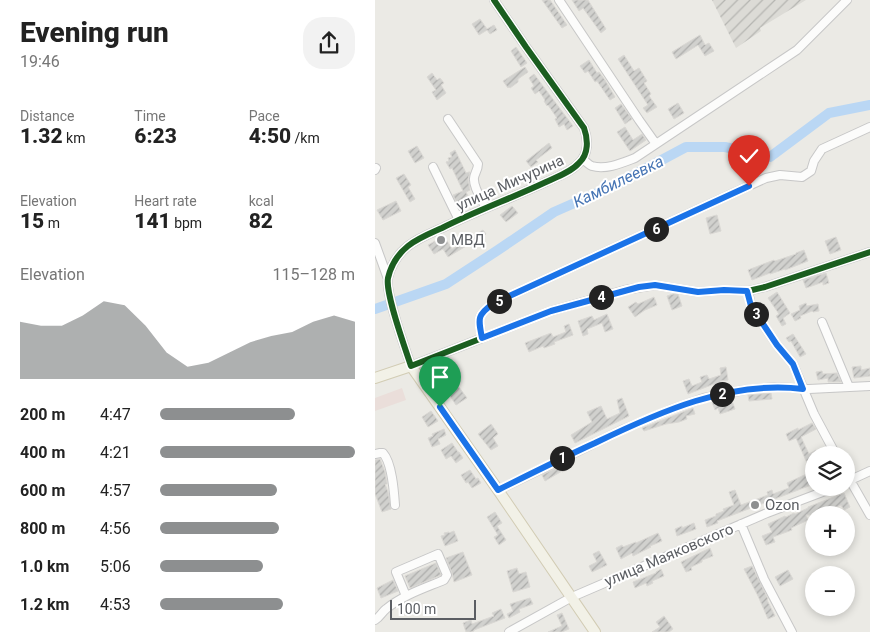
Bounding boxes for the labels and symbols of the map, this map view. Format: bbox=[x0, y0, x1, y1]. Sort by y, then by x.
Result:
pin bbox=[728, 135, 770, 186]
street label: улица Мичурина bbox=[453, 151, 567, 215]
water label: Камбилеевка bbox=[570, 151, 667, 212]
pin: 6 bbox=[643, 216, 669, 242]
place label: МВД bbox=[451, 231, 485, 249]
marker: МВД bbox=[435, 234, 447, 246]
pin: 4 bbox=[589, 284, 613, 310]
pin: 5 bbox=[487, 288, 511, 314]
pin: 3 bbox=[743, 302, 769, 326]
pin bbox=[419, 356, 461, 407]
pin: 2 bbox=[709, 382, 735, 406]
pin: 1 bbox=[549, 446, 575, 470]
place label: Ozon bbox=[765, 496, 799, 514]
marker: Ozon bbox=[749, 499, 761, 511]
street label: улица Маяковского bbox=[602, 520, 736, 590]
scale bar bbox=[390, 597, 476, 620]

